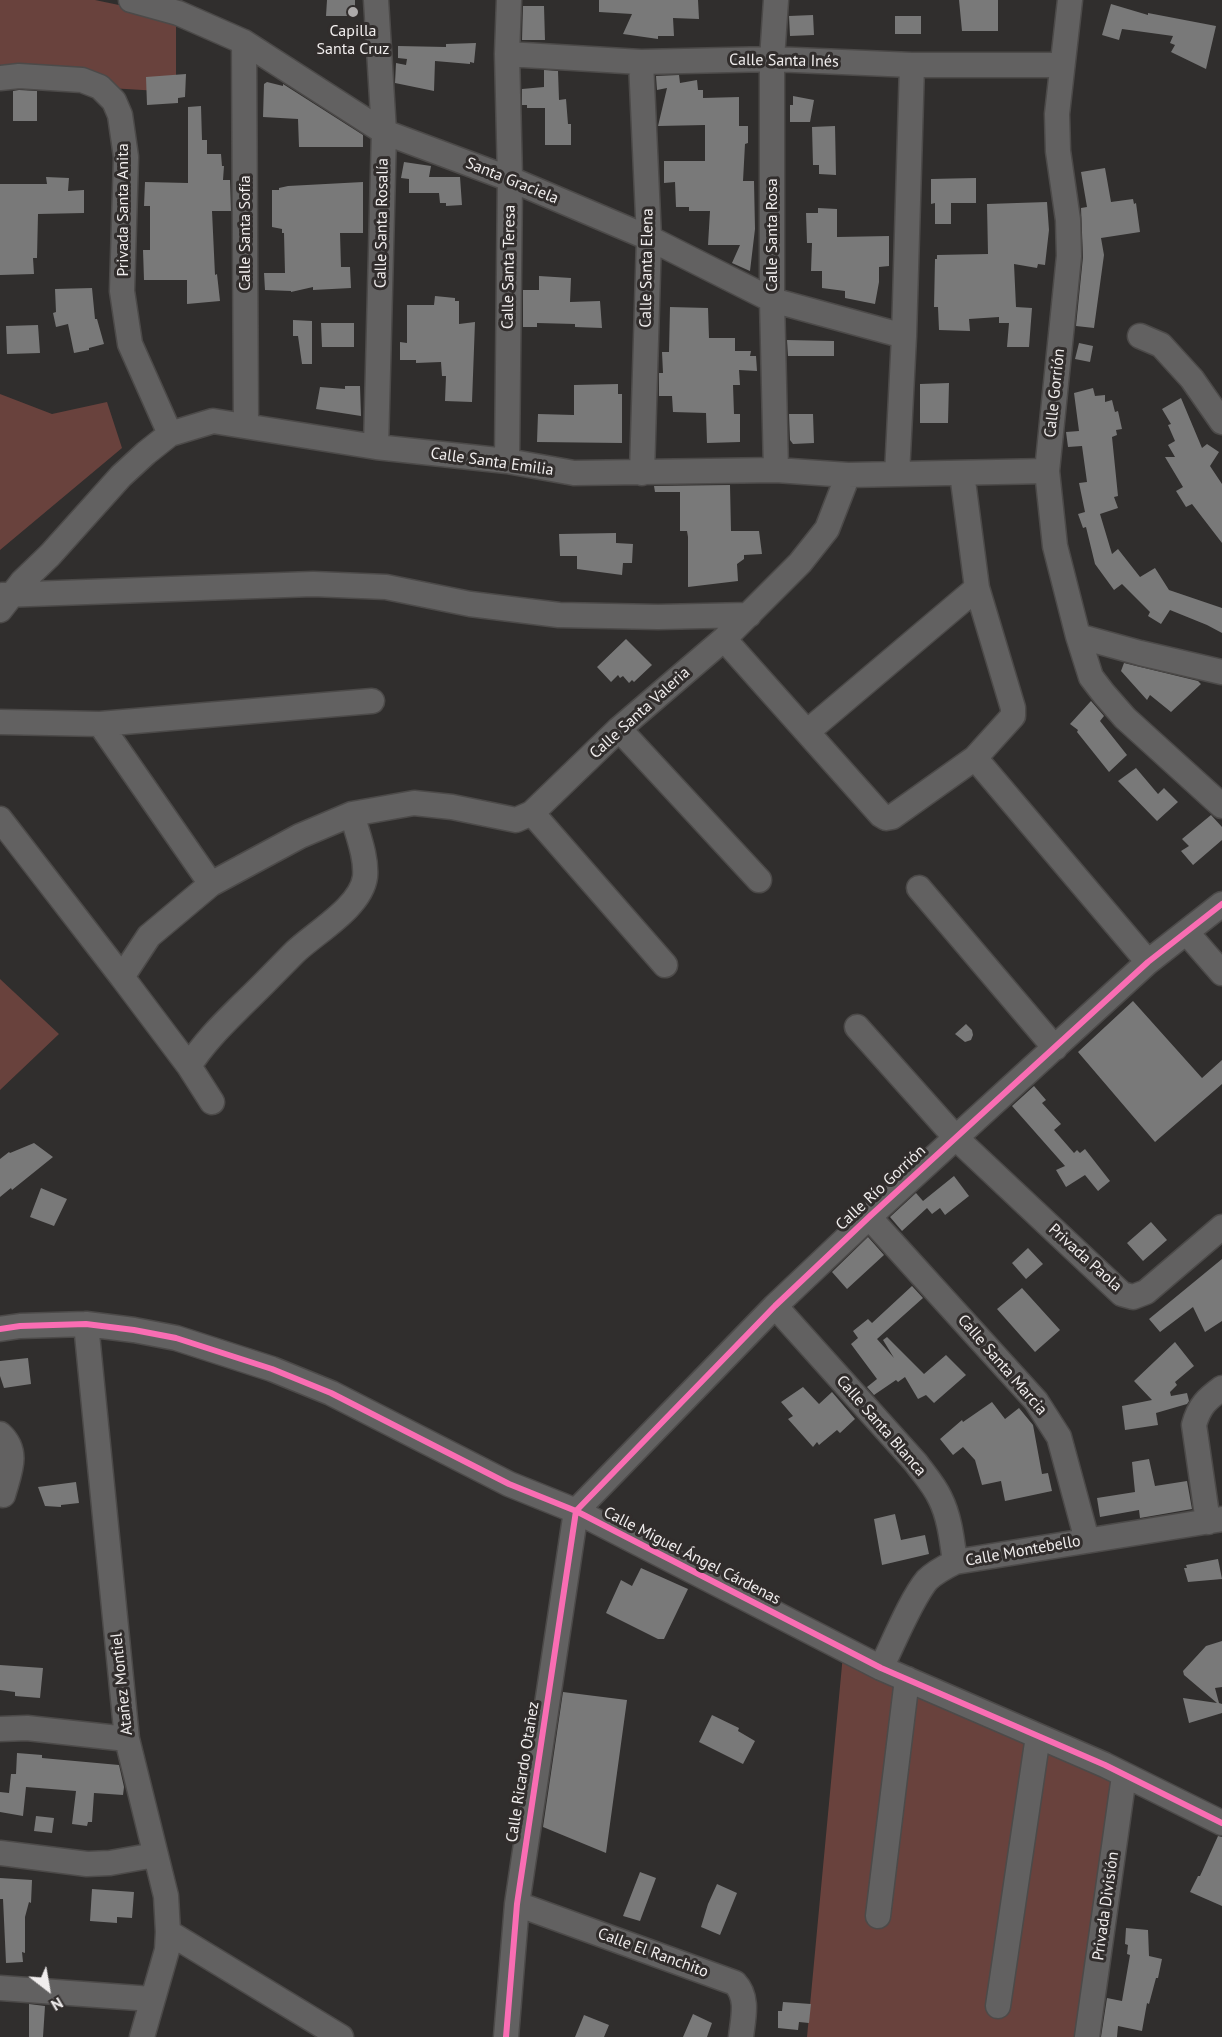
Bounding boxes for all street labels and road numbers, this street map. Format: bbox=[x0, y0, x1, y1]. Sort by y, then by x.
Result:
street label: Calle Santa Inés bbox=[729, 50, 839, 72]
street label: Privada Santa Anita bbox=[113, 143, 133, 277]
street label: Santa Graciela bbox=[463, 154, 561, 208]
street label: Calle Santa Rosalía bbox=[371, 158, 393, 288]
street label: Calle Santa Sofía bbox=[235, 175, 255, 291]
street label: Calle Santa Rosa bbox=[762, 178, 782, 292]
street label: Calle Santa Teresa bbox=[498, 205, 520, 329]
street label: Calle Santa Elena bbox=[636, 208, 658, 328]
street label: Calle Gorrión bbox=[1041, 348, 1069, 438]
street label: Calle Santa Emilia bbox=[429, 444, 555, 480]
street label: Calle Santa Valeria bbox=[586, 663, 694, 763]
street label: Calle Río Gorrión bbox=[832, 1141, 930, 1235]
street label: Privada Paola bbox=[1044, 1220, 1126, 1296]
street label: Calle Santa Marcia bbox=[953, 1311, 1051, 1419]
street label: Calle Santa Blanca bbox=[832, 1372, 930, 1480]
street label: Calle Miguel Ángel Cárdenas bbox=[600, 1503, 784, 1609]
street label: Calle Montebello bbox=[964, 1531, 1082, 1571]
street label: Atañez Montiel bbox=[107, 1632, 137, 1736]
street label: Calle Ricardo Otañez bbox=[502, 1700, 544, 1844]
street label: Privada División bbox=[1089, 1850, 1123, 1962]
street label: Calle El Ranchito bbox=[595, 1924, 711, 1982]

